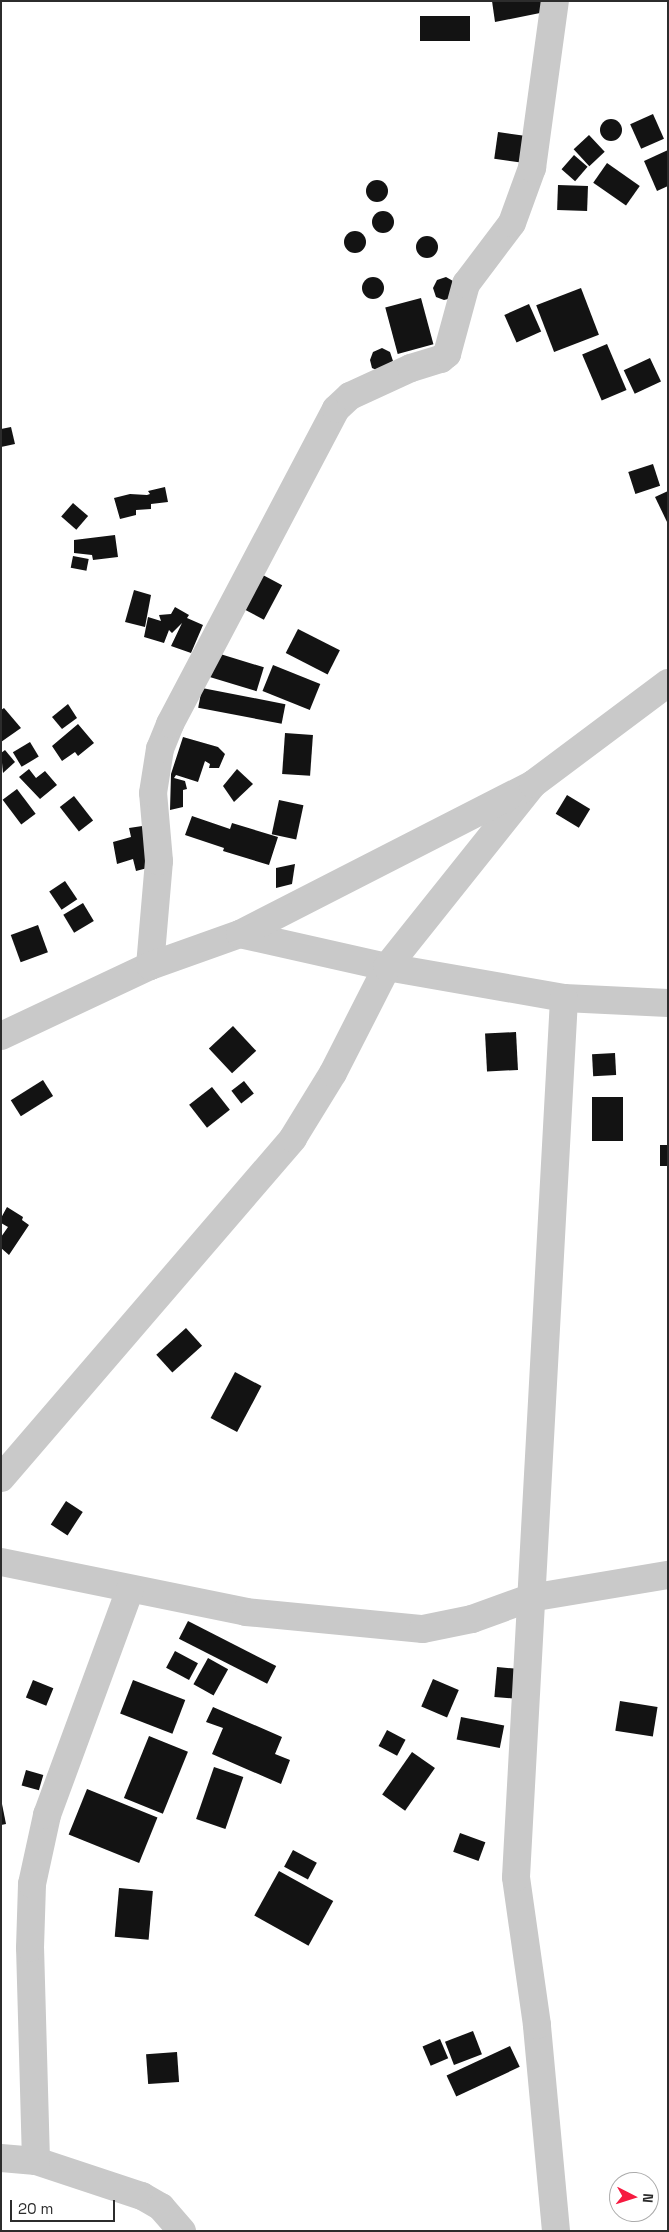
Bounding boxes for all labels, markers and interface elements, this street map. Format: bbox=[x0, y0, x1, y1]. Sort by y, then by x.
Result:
north arrow bbox=[609, 2172, 659, 2222]
scale bar bbox=[12, 2190, 118, 2222]
text: N bbox=[639, 2193, 657, 2204]
text: 20 m bbox=[18, 2199, 53, 2218]

